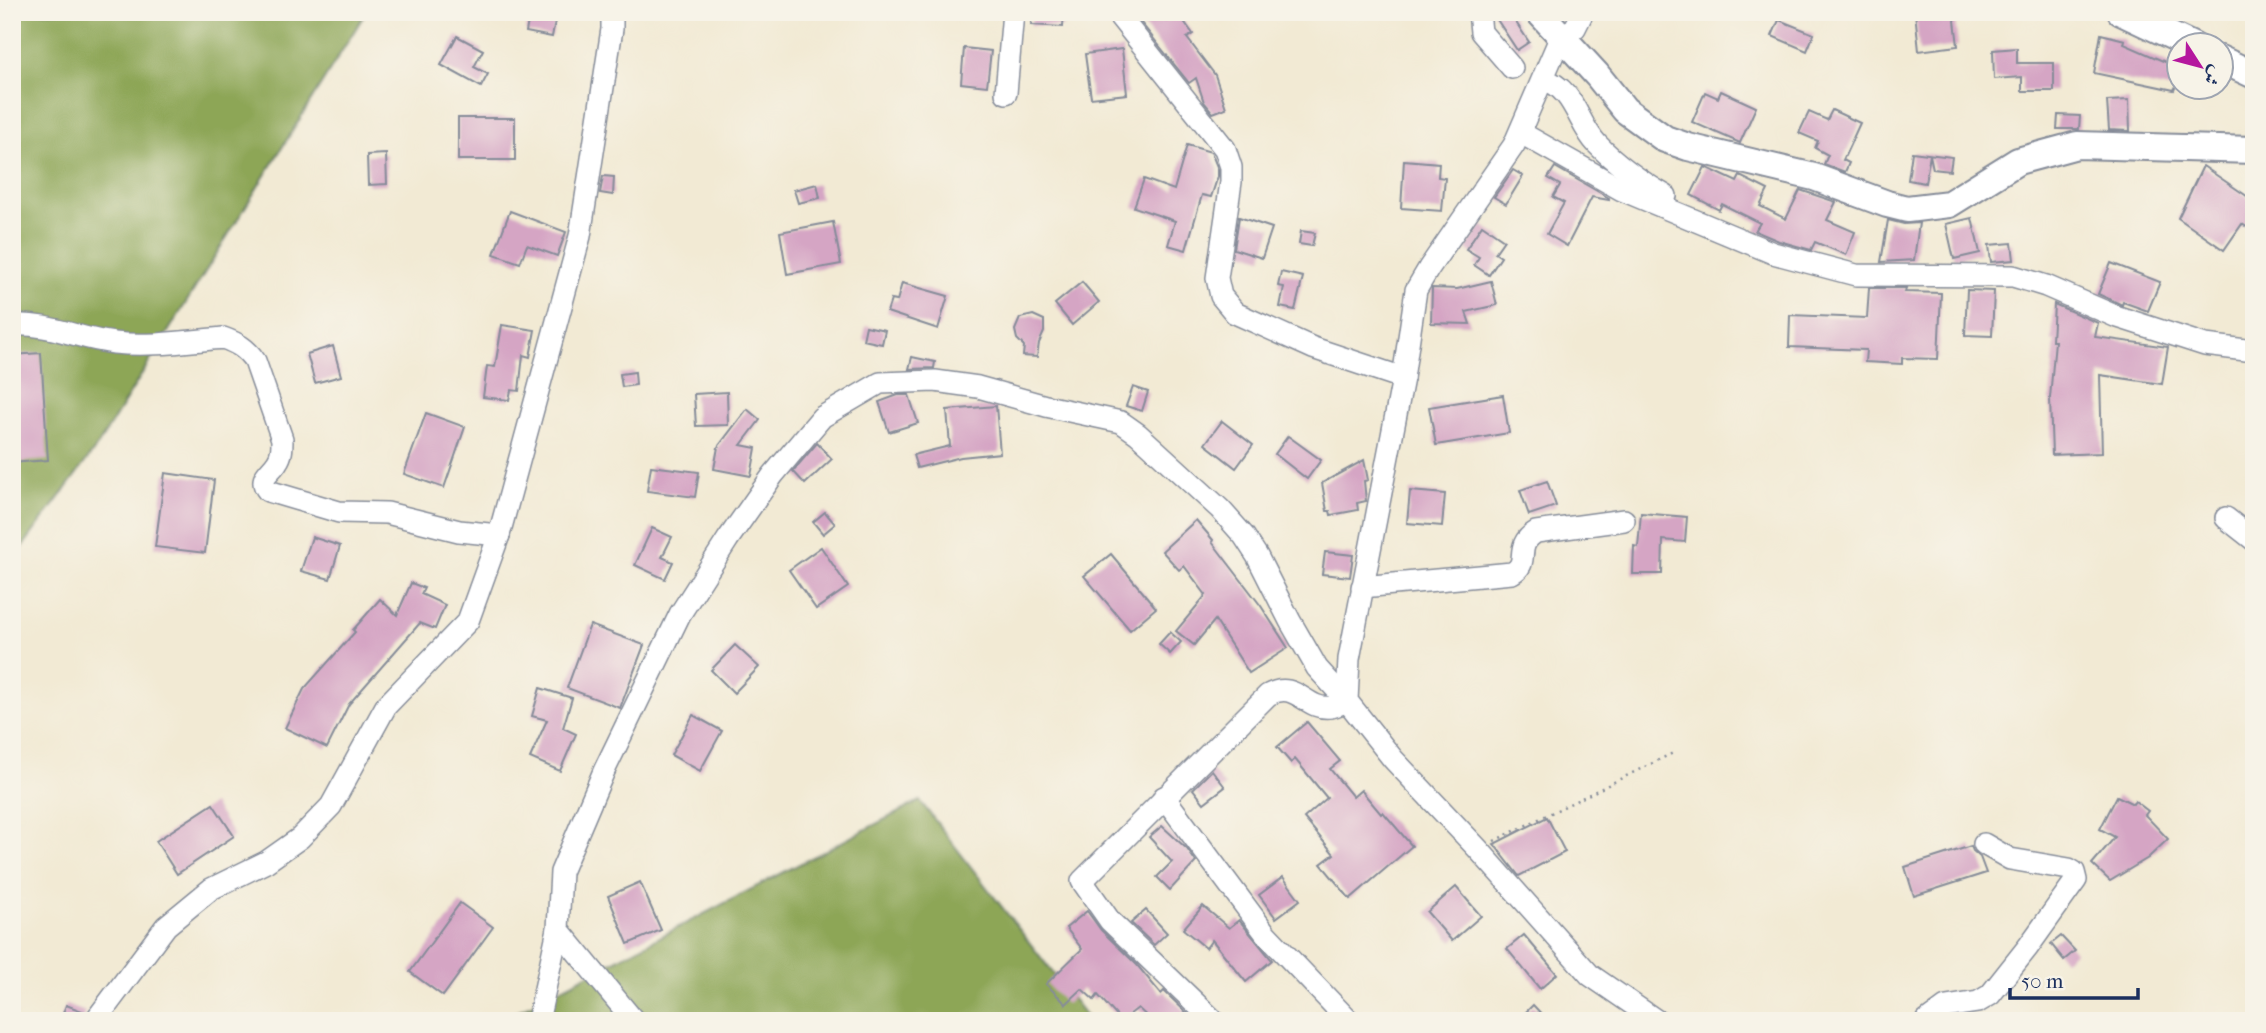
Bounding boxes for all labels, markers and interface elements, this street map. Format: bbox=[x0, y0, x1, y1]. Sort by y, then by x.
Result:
north arrow bbox=[2164, 32, 2234, 102]
text: ش bbox=[2199, 61, 2227, 89]
scale bar bbox=[2010, 956, 2138, 1000]
text: 50 m bbox=[2021, 969, 2064, 993]

